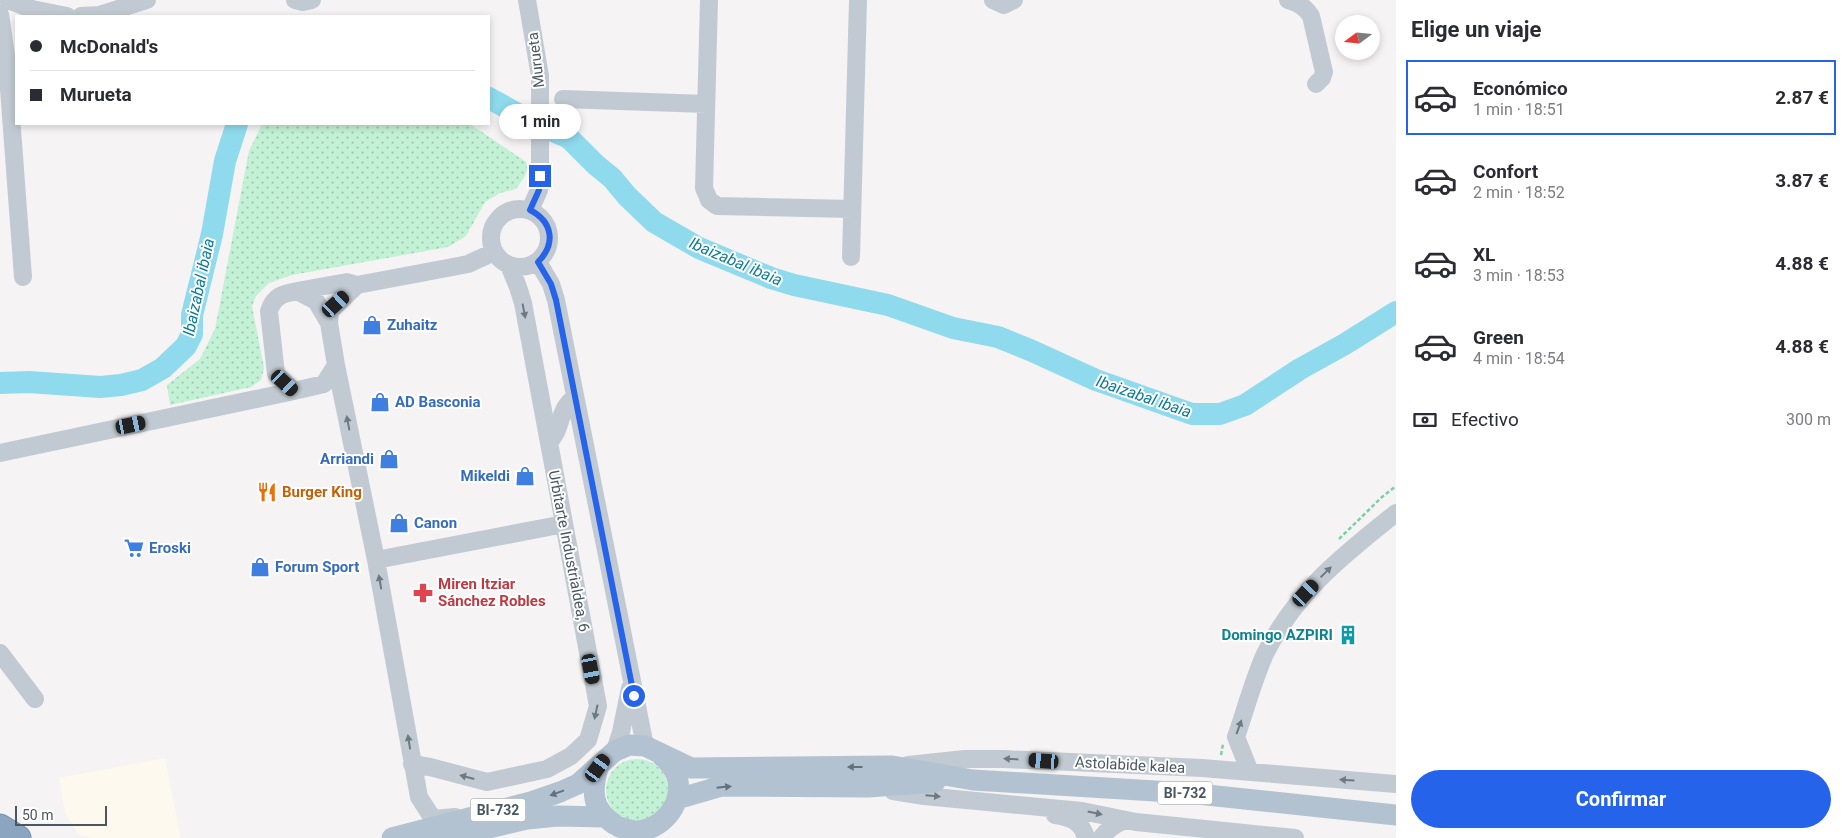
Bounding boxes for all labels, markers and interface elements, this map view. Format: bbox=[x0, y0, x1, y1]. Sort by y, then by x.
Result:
north arrow bbox=[1335, 15, 1380, 60]
map controls bbox=[1335, 15, 1380, 60]
text: Elige un viaje bbox=[1411, 17, 1541, 42]
street label: Murueta bbox=[524, 31, 548, 89]
text: McDonald's bbox=[60, 35, 158, 58]
icon: car bbox=[1413, 75, 1458, 120]
text: Económico bbox=[1473, 77, 1568, 100]
text: Murueta bbox=[60, 83, 132, 106]
text: 2.87 € bbox=[1775, 86, 1829, 109]
text: 1 min · 18:51 bbox=[1473, 100, 1565, 119]
callout: 1 min bbox=[499, 104, 581, 138]
text: 1 min bbox=[520, 112, 560, 131]
icon: car bbox=[1413, 158, 1458, 203]
text: Confort bbox=[1473, 160, 1538, 183]
route end bbox=[529, 165, 551, 187]
text: 3.87 € bbox=[1775, 169, 1829, 192]
text: 2 min · 18:52 bbox=[1473, 183, 1565, 202]
water label: Ibaizabal ibaia bbox=[686, 233, 785, 290]
water label: Ibaizabal ibaia bbox=[179, 237, 218, 338]
icon: car bbox=[1413, 241, 1458, 286]
text: XL bbox=[1473, 243, 1495, 266]
text: 4.88 € bbox=[1775, 252, 1829, 275]
text: 3 min · 18:53 bbox=[1473, 266, 1565, 285]
car bbox=[319, 288, 352, 320]
one-way arrow bbox=[521, 304, 529, 320]
shop icon: Zuhaitz bbox=[361, 314, 383, 336]
place label: Zuhaitz bbox=[387, 316, 438, 334]
icon: car bbox=[1413, 324, 1458, 369]
text: Green bbox=[1473, 326, 1524, 349]
text: 4.88 € bbox=[1775, 335, 1829, 358]
text: 4 min · 18:54 bbox=[1473, 349, 1565, 368]
car bbox=[268, 367, 301, 399]
water label: Ibaizabal ibaia bbox=[1094, 371, 1194, 422]
shop icon: AD Basconia bbox=[369, 391, 391, 413]
place label: AD Basconia bbox=[395, 393, 481, 411]
icon: cash bbox=[1411, 406, 1439, 434]
text: Efectivo bbox=[1451, 408, 1519, 431]
text: 300 m bbox=[1786, 410, 1831, 429]
car bbox=[114, 415, 147, 435]
one-way arrow bbox=[344, 415, 352, 431]
shop icon: Arriandi bbox=[378, 448, 400, 470]
place label: Arriandi bbox=[320, 450, 374, 468]
shop icon: Mikeldi bbox=[514, 465, 536, 487]
place label: Mikeldi bbox=[461, 467, 510, 485]
street label: Urbitarte Industrialdea, 6 bbox=[545, 469, 593, 633]
restaurant icon: Burger King bbox=[256, 481, 278, 503]
place label: Burger King bbox=[282, 483, 362, 501]
shop icon: Canon bbox=[388, 512, 410, 534]
place label: Canon bbox=[414, 514, 457, 532]
supermarket icon: Eroski bbox=[123, 537, 145, 559]
place label: Eroski bbox=[149, 539, 191, 557]
shop icon: Forum Sport bbox=[249, 556, 271, 578]
place label: Forum Sport bbox=[275, 558, 359, 576]
one-way arrow bbox=[1319, 566, 1331, 578]
one-way arrow bbox=[376, 574, 384, 590]
place label: Miren Itziar Sánchez Robles bbox=[438, 575, 546, 610]
car bbox=[1290, 577, 1321, 609]
pharmacy icon: Miren Itziar Sánchez Robles bbox=[412, 582, 434, 604]
building icon: Domingo AZPIRI bbox=[1337, 624, 1359, 646]
place label: Domingo AZPIRI bbox=[1221, 626, 1333, 644]
car bbox=[580, 653, 601, 685]
route start bbox=[623, 685, 645, 707]
one-way arrow bbox=[591, 704, 599, 720]
one-way arrow bbox=[1235, 719, 1243, 734]
one-way arrow bbox=[404, 734, 412, 750]
car bbox=[583, 751, 612, 785]
car bbox=[1028, 752, 1059, 770]
street label: Astolabide kalea bbox=[1074, 753, 1186, 777]
one-way arrow bbox=[1002, 755, 1018, 763]
one-way arrow bbox=[847, 763, 863, 771]
button: Confirmar bbox=[1411, 770, 1831, 828]
one-way arrow bbox=[459, 773, 474, 781]
one-way arrow bbox=[1339, 776, 1355, 784]
road number: BI-732 bbox=[1158, 781, 1212, 804]
one-way arrow bbox=[716, 783, 732, 791]
one-way arrow bbox=[549, 789, 564, 797]
one-way arrow bbox=[926, 793, 942, 801]
road number: BI-732 bbox=[470, 798, 526, 822]
scale bar bbox=[15, 803, 108, 826]
text: 50 m bbox=[22, 807, 54, 823]
one-way arrow bbox=[1087, 810, 1103, 818]

